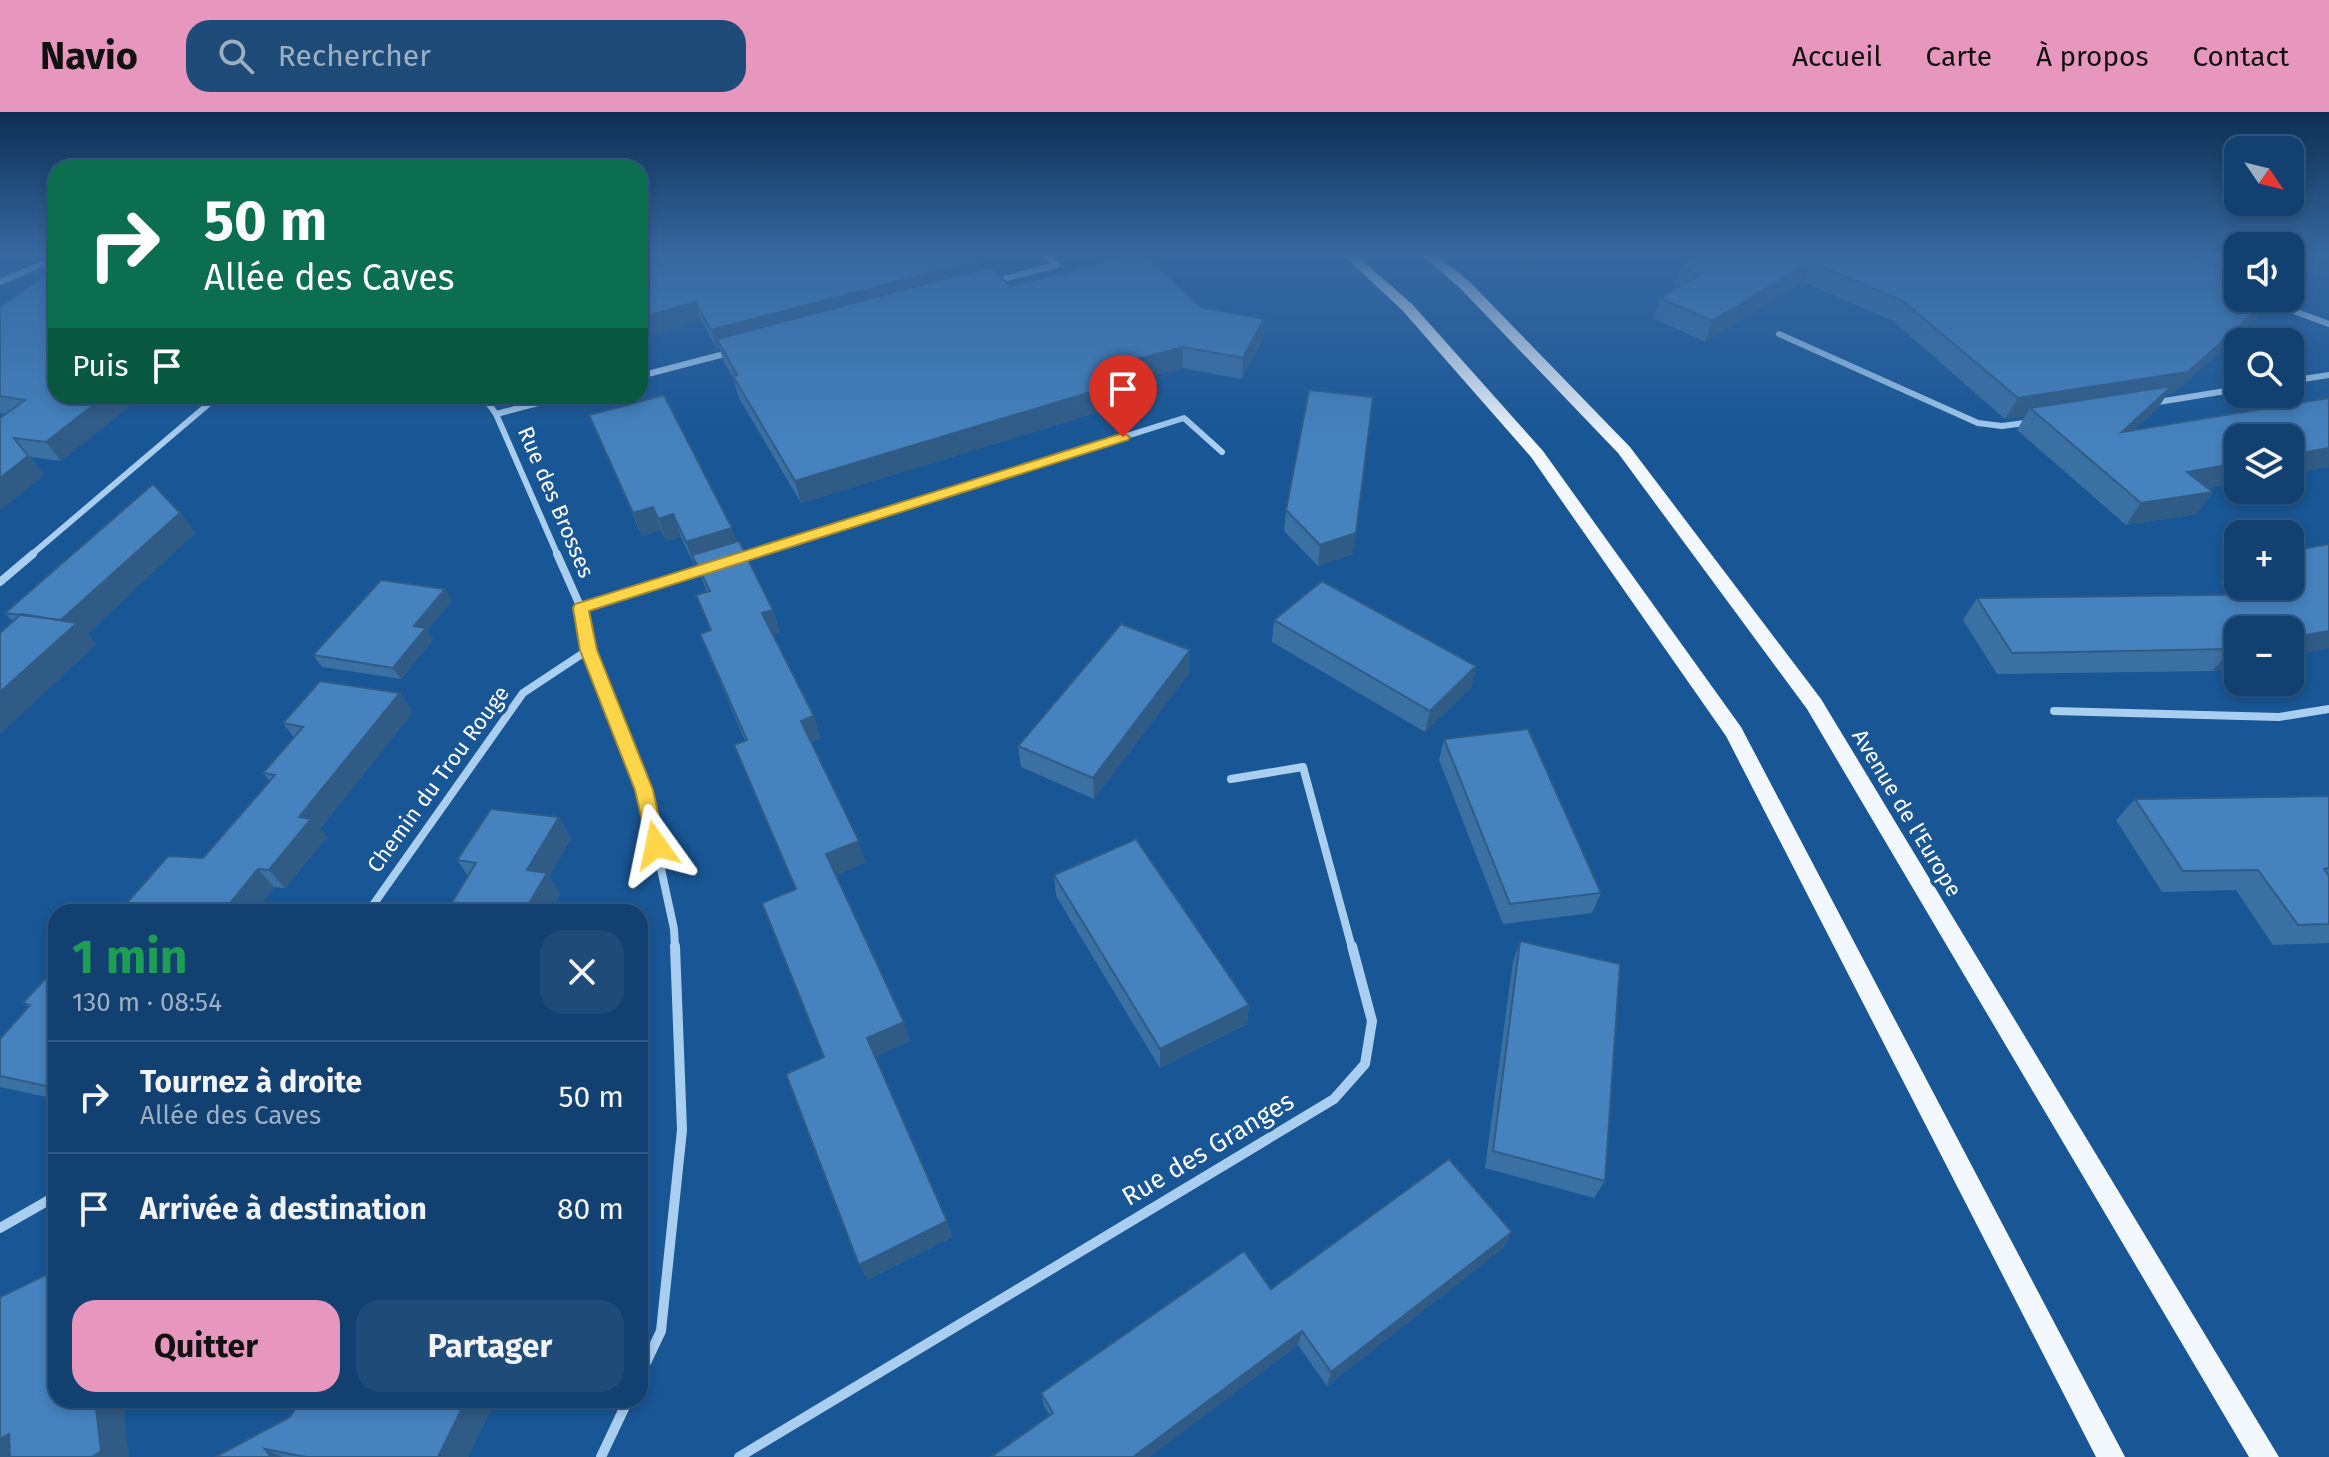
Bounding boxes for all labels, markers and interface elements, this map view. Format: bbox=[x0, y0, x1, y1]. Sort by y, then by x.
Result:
search box bbox=[186, 20, 746, 92]
text: Navio bbox=[40, 33, 138, 79]
icon: search bbox=[214, 34, 258, 78]
text: Rechercher bbox=[278, 38, 431, 74]
text: Accueil bbox=[1792, 40, 1882, 73]
text: Carte bbox=[1926, 40, 1992, 73]
text: À propos bbox=[2036, 40, 2148, 73]
text: Contact bbox=[2192, 40, 2289, 73]
north arrow bbox=[2224, 136, 2304, 216]
map controls bbox=[2224, 136, 2304, 696]
text: 50 m bbox=[204, 188, 327, 255]
icon: right bbox=[72, 192, 176, 296]
button: sound bbox=[2224, 232, 2304, 312]
text: Allée des Caves bbox=[204, 256, 455, 300]
button: search bbox=[2224, 328, 2304, 408]
icon: arrive bbox=[145, 344, 189, 388]
text: Puis bbox=[72, 348, 129, 384]
pin bbox=[1089, 355, 1157, 437]
icon: arrive bbox=[1101, 367, 1145, 411]
street label: Rue des Brosses bbox=[512, 422, 600, 582]
button: layers bbox=[2224, 424, 2304, 504]
button: + bbox=[2224, 520, 2304, 600]
button: − bbox=[2224, 616, 2304, 696]
street label: Chemin du Trou Rouge bbox=[361, 680, 515, 878]
street label: Avenue de l'Europe bbox=[1846, 724, 1968, 902]
position arrow bbox=[614, 803, 698, 887]
text: 1 min bbox=[72, 928, 187, 986]
button: close bbox=[540, 930, 624, 1014]
text: 130 m · 08:54 bbox=[72, 987, 222, 1018]
text: Tournez à droite bbox=[140, 1064, 362, 1100]
icon: right bbox=[72, 1075, 116, 1119]
text: 50 m bbox=[559, 1079, 624, 1115]
street label: Rue des Granges bbox=[1116, 1085, 1300, 1213]
text: Allée des Caves bbox=[140, 1100, 321, 1131]
icon: arrive bbox=[72, 1187, 116, 1231]
text: Arrivée à destination bbox=[140, 1191, 427, 1227]
text: 80 m bbox=[557, 1191, 624, 1227]
button: Quitter bbox=[72, 1300, 340, 1392]
button: Partager bbox=[356, 1300, 624, 1392]

